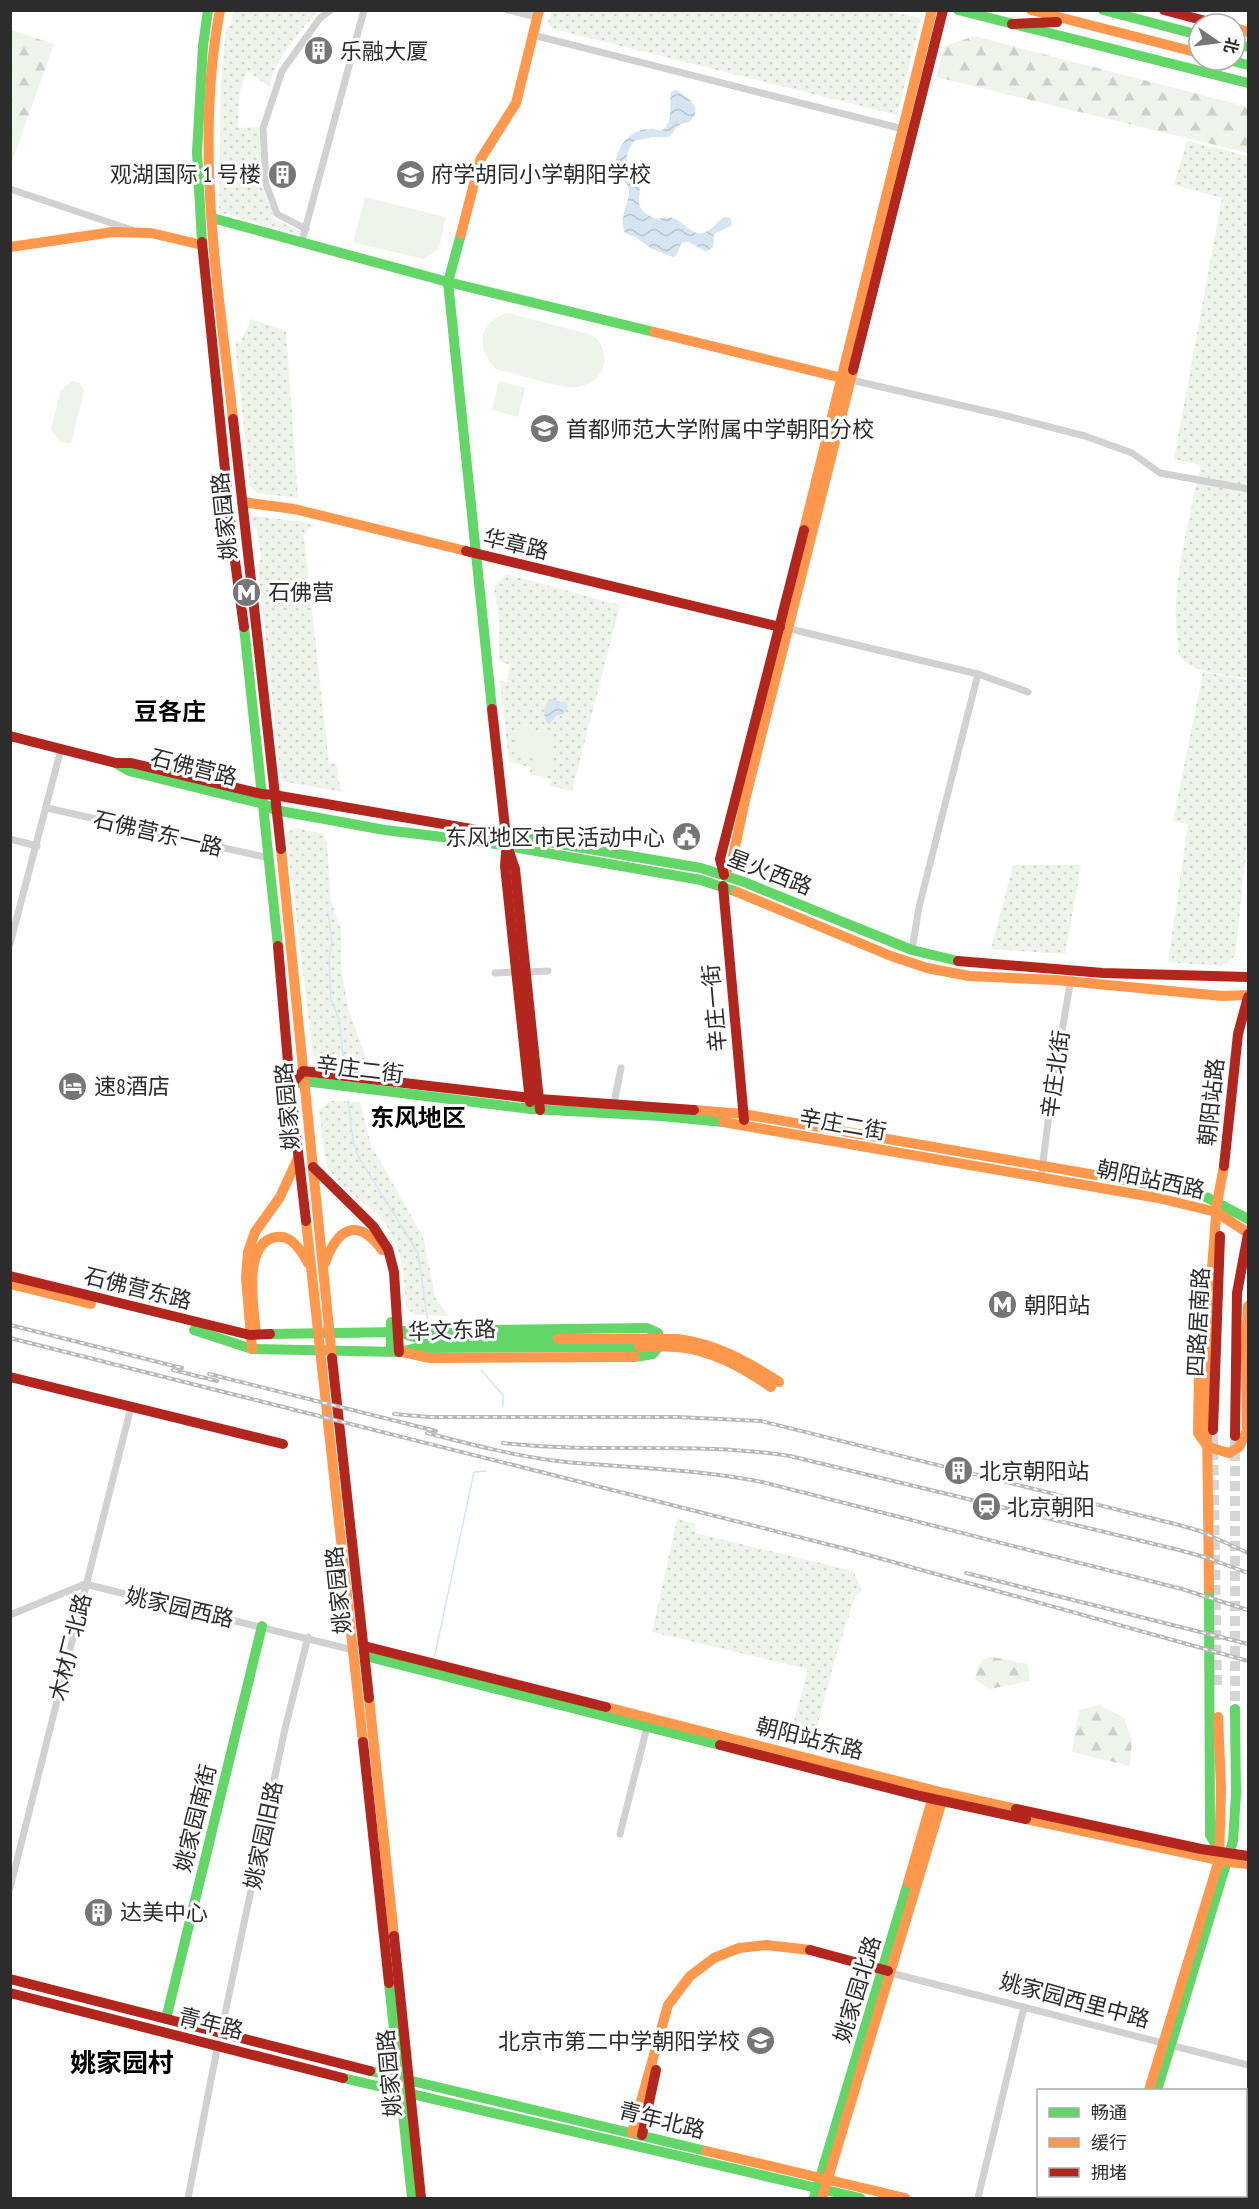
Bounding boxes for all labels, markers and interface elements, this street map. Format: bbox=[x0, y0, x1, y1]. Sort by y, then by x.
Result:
north arrow bbox=[1187, 12, 1247, 72]
building icon: 乐融大厦 bbox=[303, 35, 335, 67]
text: 北 bbox=[1220, 35, 1243, 56]
place label: 乐融大厦 bbox=[340, 37, 428, 65]
building icon: 观湖国际 1 号楼 bbox=[266, 158, 298, 190]
school or university icon: 府学胡同小学朝阳学校 bbox=[394, 158, 426, 190]
place label: 观湖国际 1 号楼 bbox=[110, 160, 261, 188]
place label: 府学胡同小学朝阳学校 bbox=[431, 160, 651, 188]
school or university icon: 首都师范大学附属中学朝阳分校 bbox=[529, 413, 561, 445]
place label: 首都师范大学附属中学朝阳分校 bbox=[566, 415, 874, 443]
street label: 姚家园路 bbox=[205, 471, 243, 561]
street label: 华章路 bbox=[481, 523, 551, 565]
metro station icon: 石佛营 bbox=[231, 576, 263, 608]
place label: 石佛营 bbox=[268, 578, 334, 606]
district label: 豆各庄 bbox=[134, 696, 206, 727]
street label: 石佛营路 bbox=[148, 743, 240, 791]
street label: 石佛营东一路 bbox=[91, 805, 225, 861]
public building icon: 东风地区市民活动中心 bbox=[670, 821, 702, 853]
place label: 东风地区市民活动中心 bbox=[445, 823, 665, 851]
street label: 星火西路 bbox=[724, 843, 816, 901]
street label: 辛庄一街 bbox=[696, 963, 732, 1053]
street label: 辛庄北街 bbox=[1035, 1028, 1075, 1120]
street label: 辛庄二街 bbox=[315, 1050, 405, 1088]
street label: 朝阳站路 bbox=[1192, 1057, 1230, 1147]
street label: 姚家园路 bbox=[269, 1061, 305, 1151]
hotel icon: 速8酒店 bbox=[57, 1070, 89, 1102]
place label: 速8酒店 bbox=[94, 1072, 170, 1100]
district label: 东风地区 bbox=[370, 1102, 466, 1133]
street label: 辛庄二街 bbox=[797, 1103, 889, 1145]
street label: 朝阳站西路 bbox=[1094, 1154, 1208, 1204]
street label: 石佛营东路 bbox=[81, 1261, 195, 1315]
street label: 四路居南路 bbox=[1181, 1266, 1215, 1378]
metro station icon: 朝阳站 bbox=[987, 1289, 1019, 1321]
place label: 朝阳站 bbox=[1024, 1291, 1090, 1319]
street label: 华文东路 bbox=[408, 1314, 496, 1346]
building icon: 北京朝阳站 bbox=[942, 1455, 974, 1487]
place label: 北京朝阳站 bbox=[979, 1457, 1089, 1485]
station icon: 北京朝阳 bbox=[970, 1491, 1002, 1523]
place label: 北京朝阳 bbox=[1007, 1493, 1095, 1521]
street label: 姚家园路 bbox=[319, 1545, 357, 1635]
street label: 姚家园西路 bbox=[123, 1581, 237, 1633]
street label: 木材厂北路 bbox=[43, 1590, 97, 1704]
street label: 朝阳站东路 bbox=[753, 1711, 867, 1765]
street label: 姚家园南街 bbox=[168, 1761, 222, 1875]
street label: 姚家园旧路 bbox=[238, 1778, 288, 1892]
building icon: 达美中心 bbox=[83, 1896, 115, 1928]
place label: 达美中心 bbox=[120, 1898, 208, 1926]
street label: 姚家园北路 bbox=[828, 1932, 886, 2046]
street label: 姚家园西里中路 bbox=[997, 1967, 1153, 2033]
street label: 青年路 bbox=[176, 2001, 246, 2045]
school or university icon: 北京市第二中学朝阳学校 bbox=[745, 2025, 777, 2057]
place label: 北京市第二中学朝阳学校 bbox=[498, 2027, 740, 2055]
street label: 姚家园路 bbox=[371, 2028, 407, 2118]
district label: 姚家园村 bbox=[70, 2046, 174, 2079]
legend bbox=[1037, 2089, 1247, 2197]
street label: 青年北路 bbox=[616, 2096, 708, 2144]
text: 畅通 bbox=[1091, 2101, 1127, 2124]
text: 缓行 bbox=[1091, 2131, 1127, 2154]
text: 拥堵 bbox=[1091, 2161, 1127, 2184]

